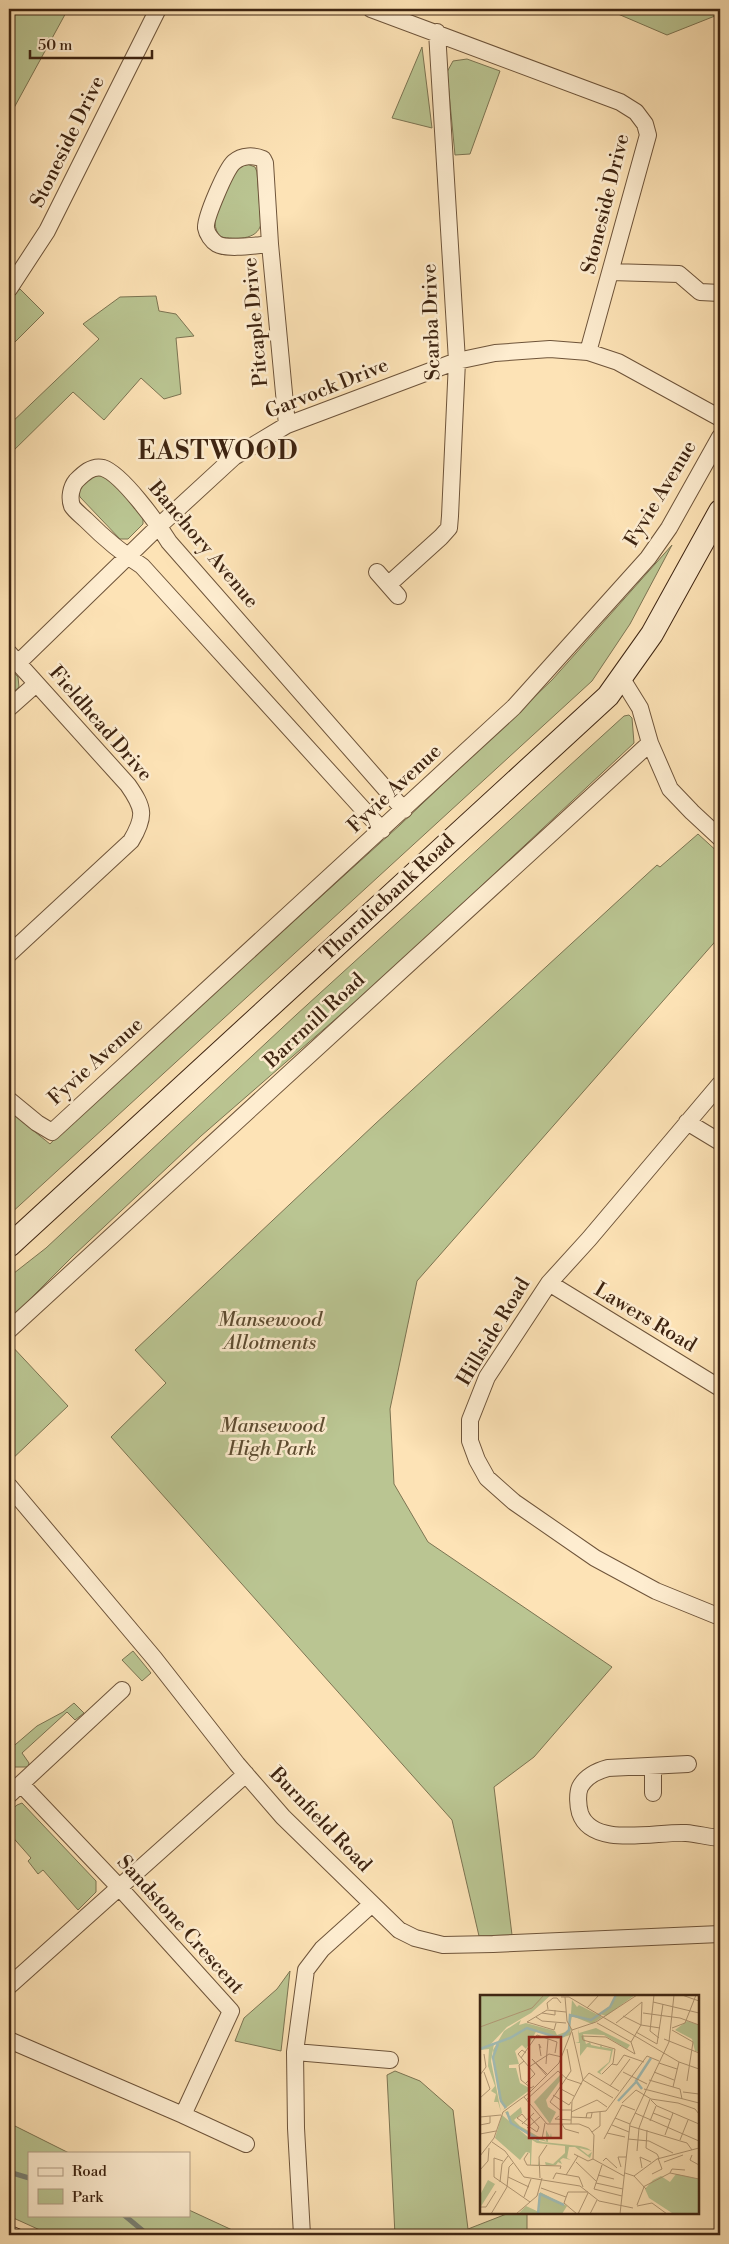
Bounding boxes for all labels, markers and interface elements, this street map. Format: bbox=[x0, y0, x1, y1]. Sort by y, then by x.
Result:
scale bar bbox=[30, 28, 152, 60]
text: 50 m bbox=[38, 36, 72, 55]
street label: Stoneside Drive bbox=[25, 72, 111, 212]
street label: Stoneside Drive bbox=[577, 131, 635, 277]
street label: Pitcaple Drive bbox=[238, 256, 274, 388]
street label: Scarba Drive bbox=[417, 263, 447, 381]
street label: Garvock Drive bbox=[262, 353, 392, 425]
district label: EASTWOOD bbox=[138, 436, 298, 467]
street label: Fyvie Avenue bbox=[619, 436, 703, 552]
street label: Banchory Avenue bbox=[142, 476, 263, 614]
street label: Fieldhead Drive bbox=[43, 661, 157, 787]
street label: Fyvie Avenue bbox=[343, 739, 447, 839]
street label: Thornliebank Road bbox=[316, 829, 461, 967]
street label: Barrmill Road bbox=[259, 968, 371, 1075]
street label: Fyvie Avenue bbox=[43, 1013, 149, 1111]
street label: Hillside Road bbox=[452, 1273, 536, 1391]
street label: Lawers Road bbox=[589, 1278, 701, 1359]
park label: Mansewood Allotments bbox=[218, 1308, 323, 1356]
park label: Mansewood High Park bbox=[220, 1414, 325, 1462]
street label: Burnfield Road bbox=[263, 1762, 377, 1878]
street label: Sandstone Crescent bbox=[111, 1850, 249, 2000]
inset map bbox=[480, 1995, 699, 2214]
legend bbox=[28, 2152, 190, 2216]
text: Road bbox=[72, 2162, 107, 2181]
text: Park bbox=[72, 2188, 104, 2207]

